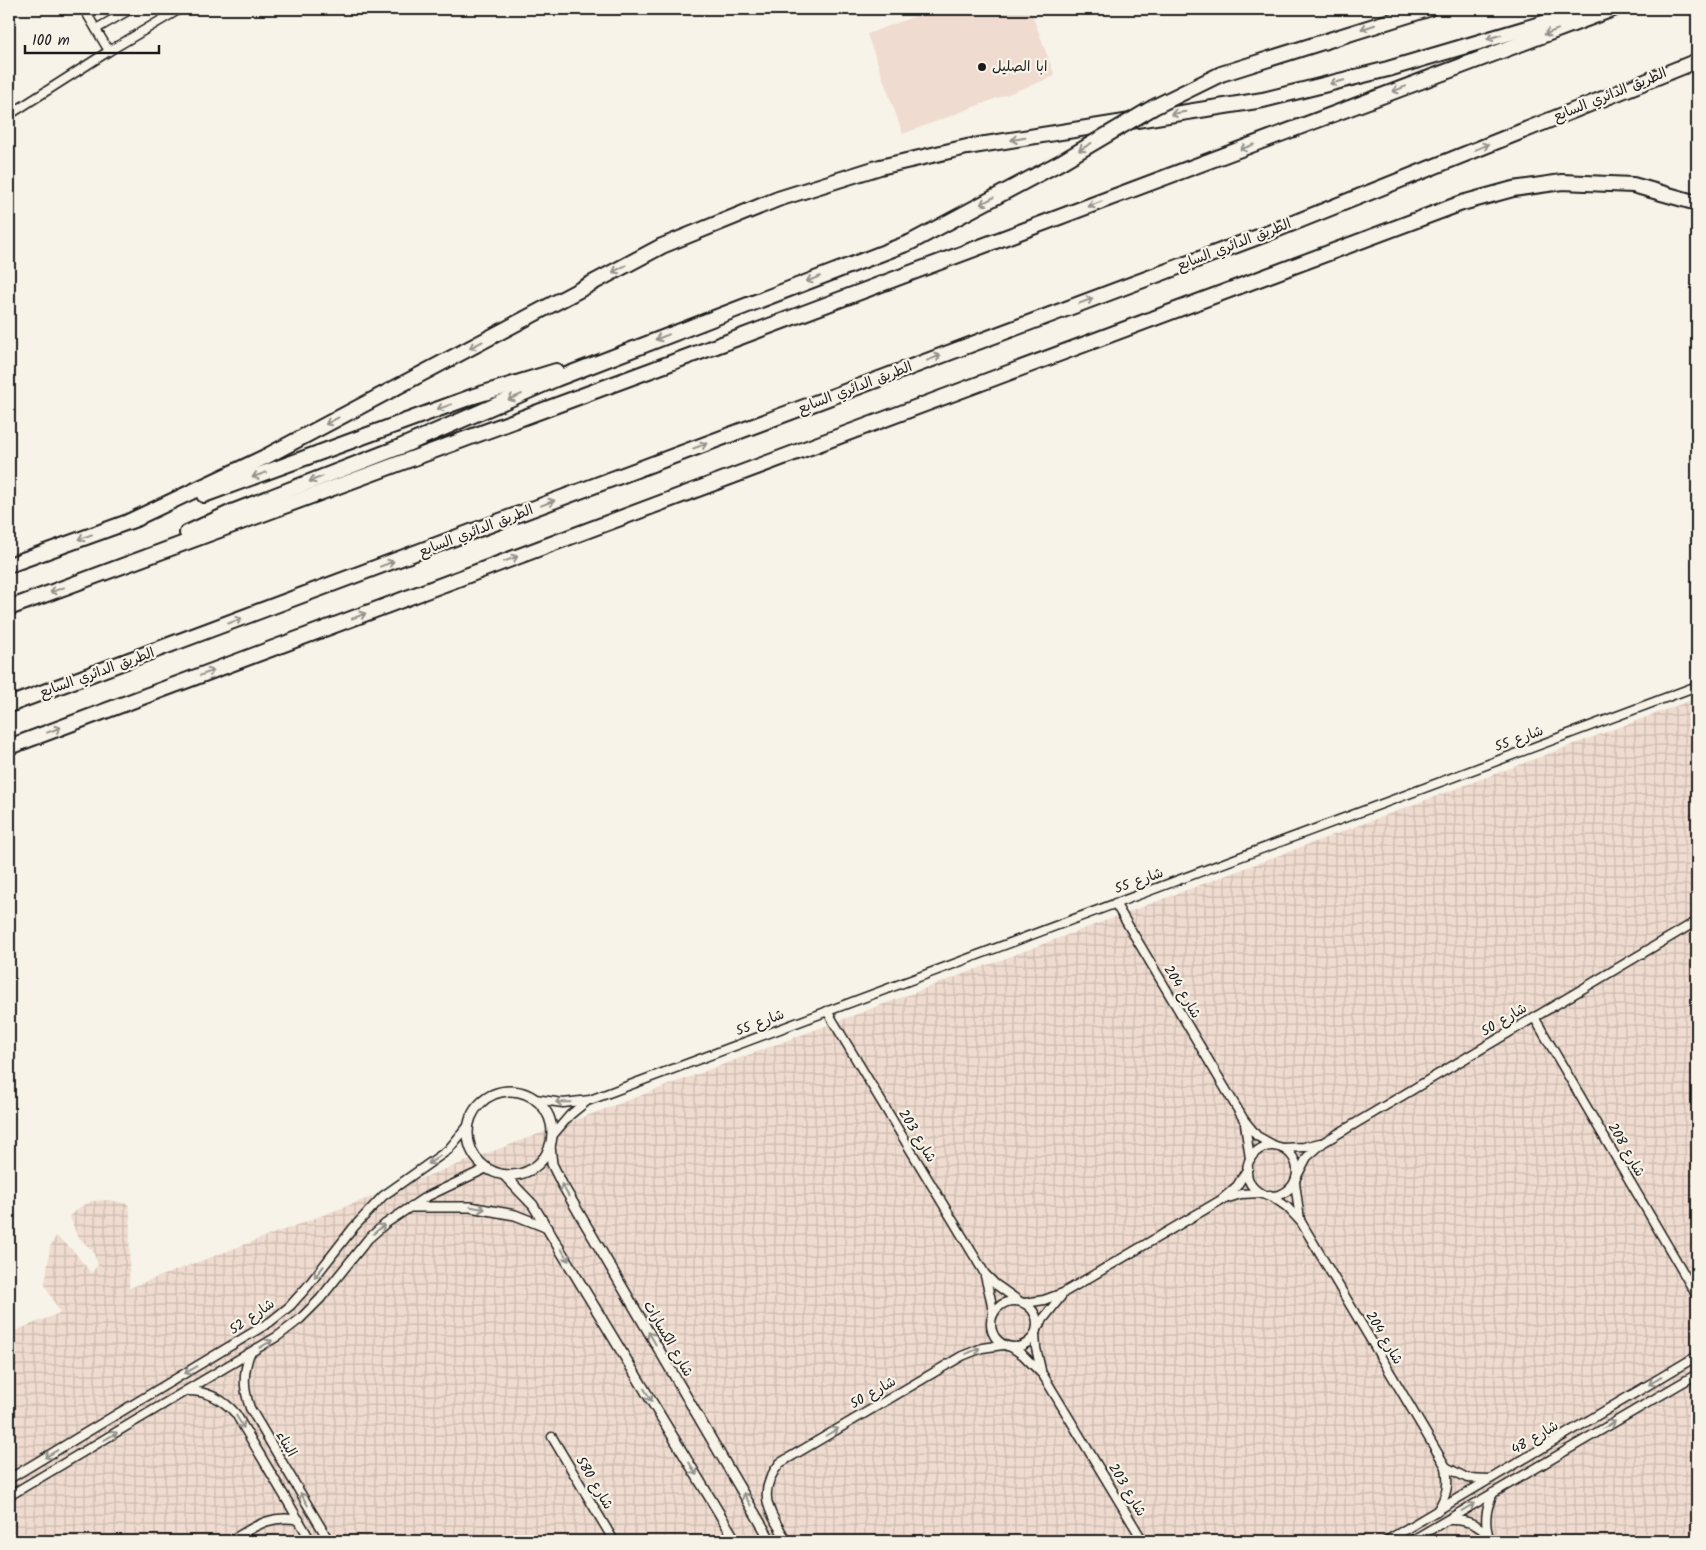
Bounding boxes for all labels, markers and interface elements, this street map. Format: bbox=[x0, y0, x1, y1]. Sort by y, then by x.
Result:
scale bar bbox=[25, 22, 159, 54]
one-way arrow bbox=[1360, 23, 1376, 33]
one-way arrow bbox=[1544, 28, 1560, 37]
text: 100 m bbox=[32, 29, 70, 53]
one-way arrow bbox=[1486, 33, 1502, 43]
place label: ابا الصليل bbox=[992, 56, 1047, 78]
marker: ابا الصليل bbox=[976, 61, 988, 73]
street label: الطريق الدائري السابع bbox=[1550, 62, 1670, 128]
one-way arrow bbox=[1330, 77, 1346, 87]
one-way arrow bbox=[1392, 85, 1408, 94]
one-way arrow bbox=[1171, 109, 1187, 119]
one-way arrow bbox=[1010, 134, 1026, 144]
one-way arrow bbox=[1240, 142, 1255, 152]
one-way arrow bbox=[1474, 142, 1489, 151]
one-way arrow bbox=[1079, 143, 1093, 153]
one-way arrow bbox=[980, 197, 995, 206]
one-way arrow bbox=[1088, 200, 1103, 209]
street label: الطريق الدائري السابع bbox=[1174, 213, 1294, 277]
one-way arrow bbox=[612, 265, 627, 274]
one-way arrow bbox=[806, 275, 821, 284]
one-way arrow bbox=[1078, 296, 1094, 305]
one-way arrow bbox=[654, 333, 670, 342]
one-way arrow bbox=[469, 341, 483, 351]
one-way arrow bbox=[926, 353, 942, 362]
street label: الطريق الدائري السابع bbox=[795, 356, 915, 420]
one-way arrow bbox=[508, 393, 523, 403]
one-way arrow bbox=[437, 403, 452, 412]
one-way arrow bbox=[325, 417, 340, 427]
one-way arrow bbox=[692, 441, 708, 450]
one-way arrow bbox=[251, 471, 267, 480]
one-way arrow bbox=[309, 475, 324, 484]
one-way arrow bbox=[540, 498, 555, 507]
street label: الطريق الدائري السابع bbox=[416, 499, 536, 563]
one-way arrow bbox=[77, 533, 93, 542]
one-way arrow bbox=[503, 554, 518, 563]
one-way arrow bbox=[379, 559, 394, 568]
one-way arrow bbox=[50, 586, 66, 595]
one-way arrow bbox=[351, 611, 366, 620]
one-way arrow bbox=[227, 616, 242, 625]
street label: الطريق الدائري السابع bbox=[36, 642, 158, 704]
one-way arrow bbox=[198, 668, 214, 677]
street label: شارع 55 bbox=[1491, 720, 1547, 758]
one-way arrow bbox=[46, 725, 62, 734]
street label: شارع 55 bbox=[1111, 862, 1167, 900]
street label: شارع 204 bbox=[1157, 961, 1207, 1023]
street label: شارع 50 bbox=[1477, 998, 1531, 1042]
street label: شارع 55 bbox=[732, 1004, 788, 1042]
one-way arrow bbox=[555, 1098, 571, 1107]
street label: شارع 203 bbox=[892, 1105, 942, 1167]
street label: شارع 208 bbox=[1602, 1119, 1650, 1181]
one-way arrow bbox=[427, 1155, 441, 1165]
one-way arrow bbox=[560, 1183, 570, 1197]
one-way arrow bbox=[469, 1204, 485, 1214]
one-way arrow bbox=[373, 1223, 386, 1235]
one-way arrow bbox=[560, 1248, 570, 1262]
one-way arrow bbox=[313, 1265, 324, 1278]
street label: شارع 52 bbox=[225, 1293, 279, 1341]
street label: شارع الكسارات bbox=[637, 1297, 699, 1381]
street label: شارع 204 bbox=[1359, 1307, 1409, 1369]
one-way arrow bbox=[647, 1332, 657, 1346]
one-way arrow bbox=[258, 1338, 272, 1348]
one-way arrow bbox=[965, 1346, 980, 1356]
one-way arrow bbox=[185, 1366, 199, 1376]
street label: شارع 50 bbox=[846, 1371, 900, 1415]
one-way arrow bbox=[1649, 1377, 1663, 1387]
one-way arrow bbox=[644, 1387, 654, 1401]
one-way arrow bbox=[236, 1414, 246, 1428]
street label: شارع 48 bbox=[1507, 1415, 1563, 1461]
one-way arrow bbox=[1601, 1420, 1615, 1430]
street label: البناء bbox=[270, 1427, 302, 1461]
one-way arrow bbox=[824, 1427, 839, 1437]
one-way arrow bbox=[103, 1430, 117, 1440]
one-way arrow bbox=[45, 1449, 59, 1459]
street label: شارع 580 bbox=[569, 1452, 619, 1514]
street label: شارع 203 bbox=[1102, 1459, 1152, 1521]
one-way arrow bbox=[688, 1461, 698, 1475]
one-way arrow bbox=[299, 1492, 309, 1507]
one-way arrow bbox=[741, 1493, 751, 1507]
one-way arrow bbox=[1461, 1502, 1475, 1512]

